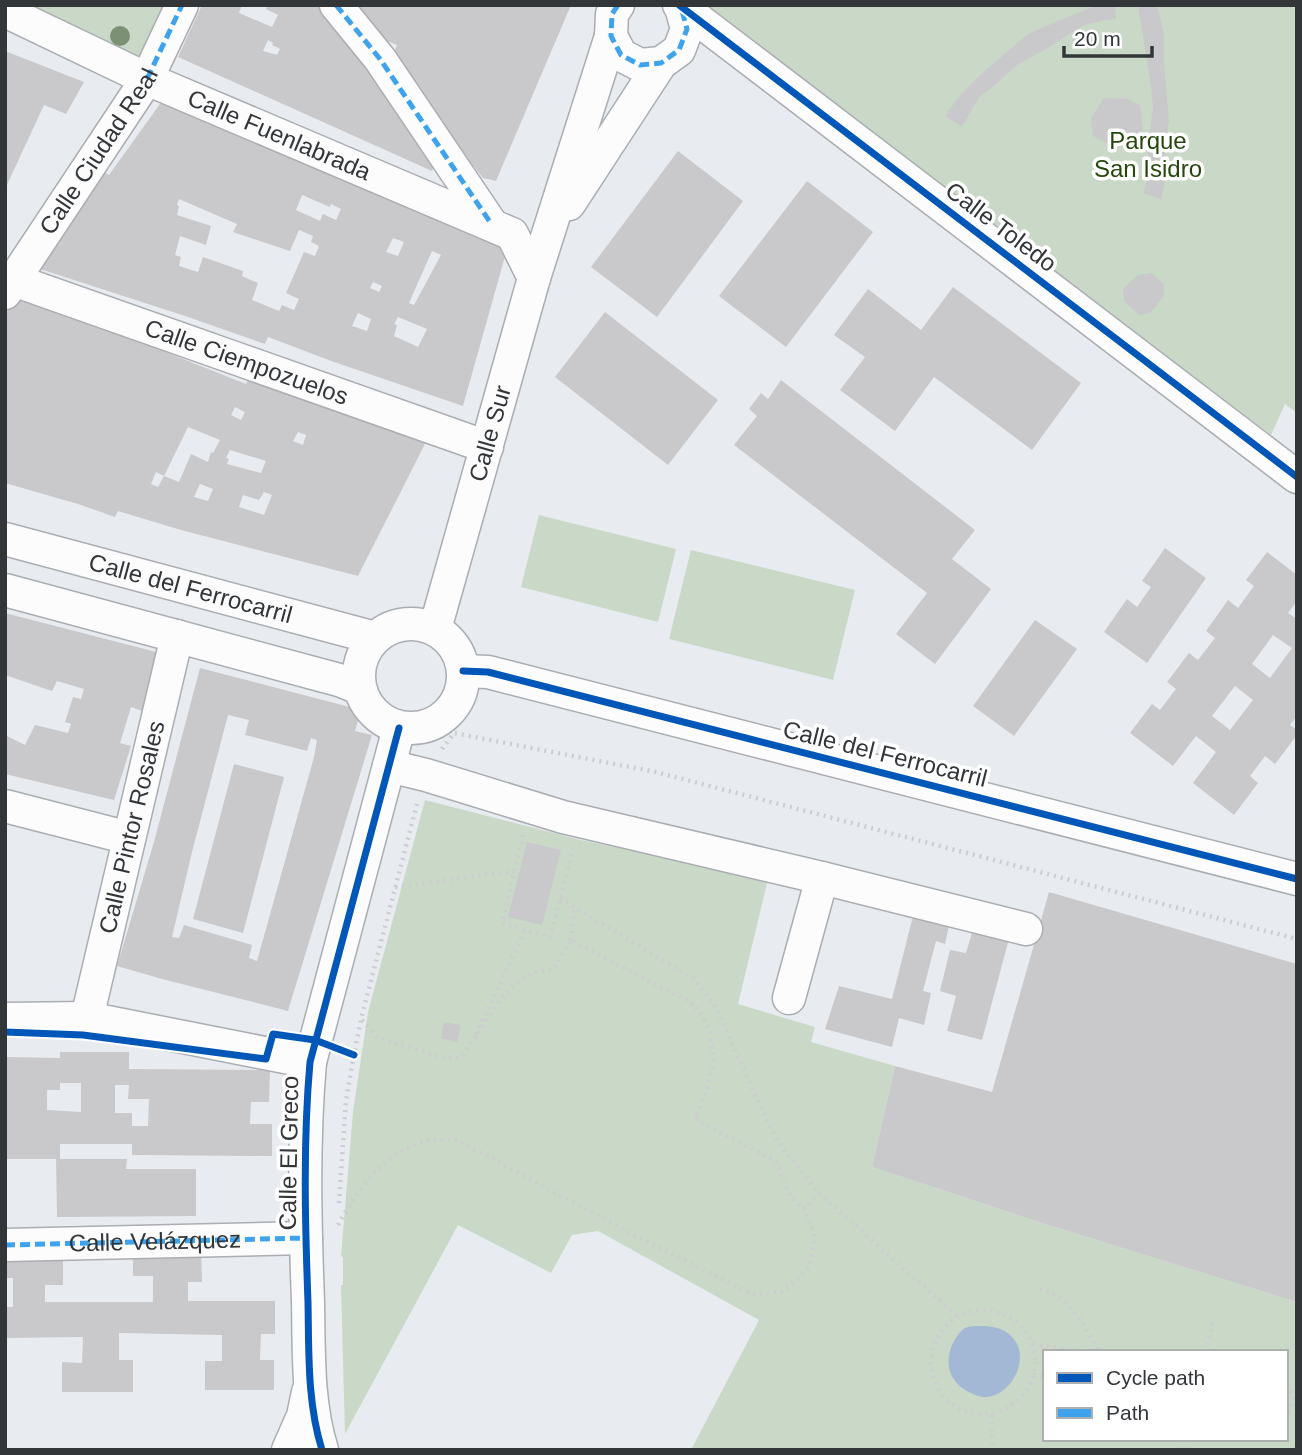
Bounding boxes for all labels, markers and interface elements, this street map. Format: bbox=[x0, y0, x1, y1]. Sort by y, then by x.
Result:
scale bar bbox=[1064, 14, 1152, 58]
text: 20 m bbox=[1074, 27, 1121, 50]
street label: Calle Ciudad Real bbox=[34, 64, 163, 239]
street label: Calle Fuenlabrada bbox=[184, 84, 376, 186]
park label: Parque San Isidro bbox=[1094, 127, 1202, 182]
street label: Calle Toledo bbox=[941, 176, 1062, 277]
street label: Calle Ciempozuelos bbox=[141, 313, 352, 410]
street label: Calle Sur bbox=[463, 382, 516, 485]
street label: Calle del Ferrocarril bbox=[86, 548, 295, 628]
street label: Calle del Ferrocarril bbox=[780, 715, 990, 792]
street label: Calle Pintor Rosales bbox=[93, 718, 170, 936]
street label: Calle El Greco bbox=[274, 1075, 303, 1231]
street label: Calle Velázquez bbox=[69, 1226, 241, 1257]
legend bbox=[1043, 1350, 1288, 1441]
text: Cycle path bbox=[1106, 1366, 1205, 1389]
text: Path bbox=[1106, 1401, 1149, 1424]

